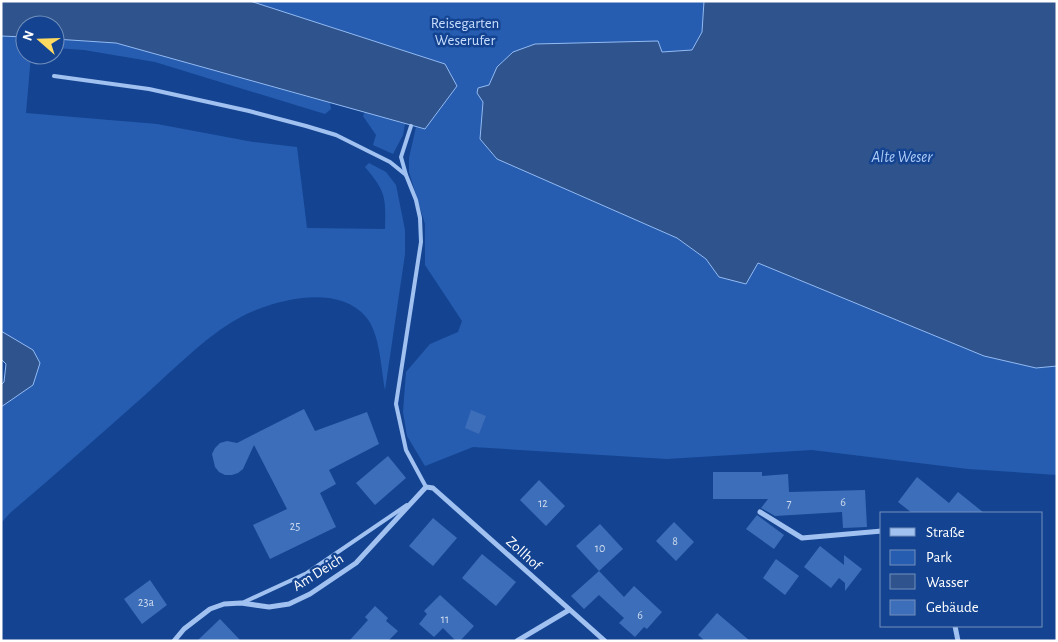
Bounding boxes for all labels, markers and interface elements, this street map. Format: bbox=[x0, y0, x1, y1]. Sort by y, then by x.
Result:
north arrow bbox=[15, 15, 65, 65]
park label: Reisegarten Weserufer bbox=[431, 16, 499, 48]
text: N bbox=[20, 29, 37, 43]
water label: Alte Weser bbox=[870, 149, 933, 165]
house number: 6 bbox=[840, 496, 846, 508]
house number: 12 bbox=[538, 497, 548, 509]
house number: 7 bbox=[786, 497, 792, 509]
legend bbox=[880, 512, 1043, 627]
house number: 25 bbox=[290, 520, 300, 532]
text: Straße bbox=[926, 525, 965, 540]
street label: Zollhof bbox=[503, 534, 545, 574]
house number: 8 bbox=[672, 535, 678, 547]
house number: 10 bbox=[595, 542, 605, 554]
text: Park bbox=[926, 550, 952, 565]
street label: Am Deich bbox=[290, 551, 346, 594]
text: Wasser bbox=[926, 575, 969, 590]
house number: 23a bbox=[138, 596, 154, 608]
text: Gebäude bbox=[926, 600, 979, 615]
house number: 6 bbox=[637, 609, 643, 621]
house number: 11 bbox=[441, 613, 449, 625]

